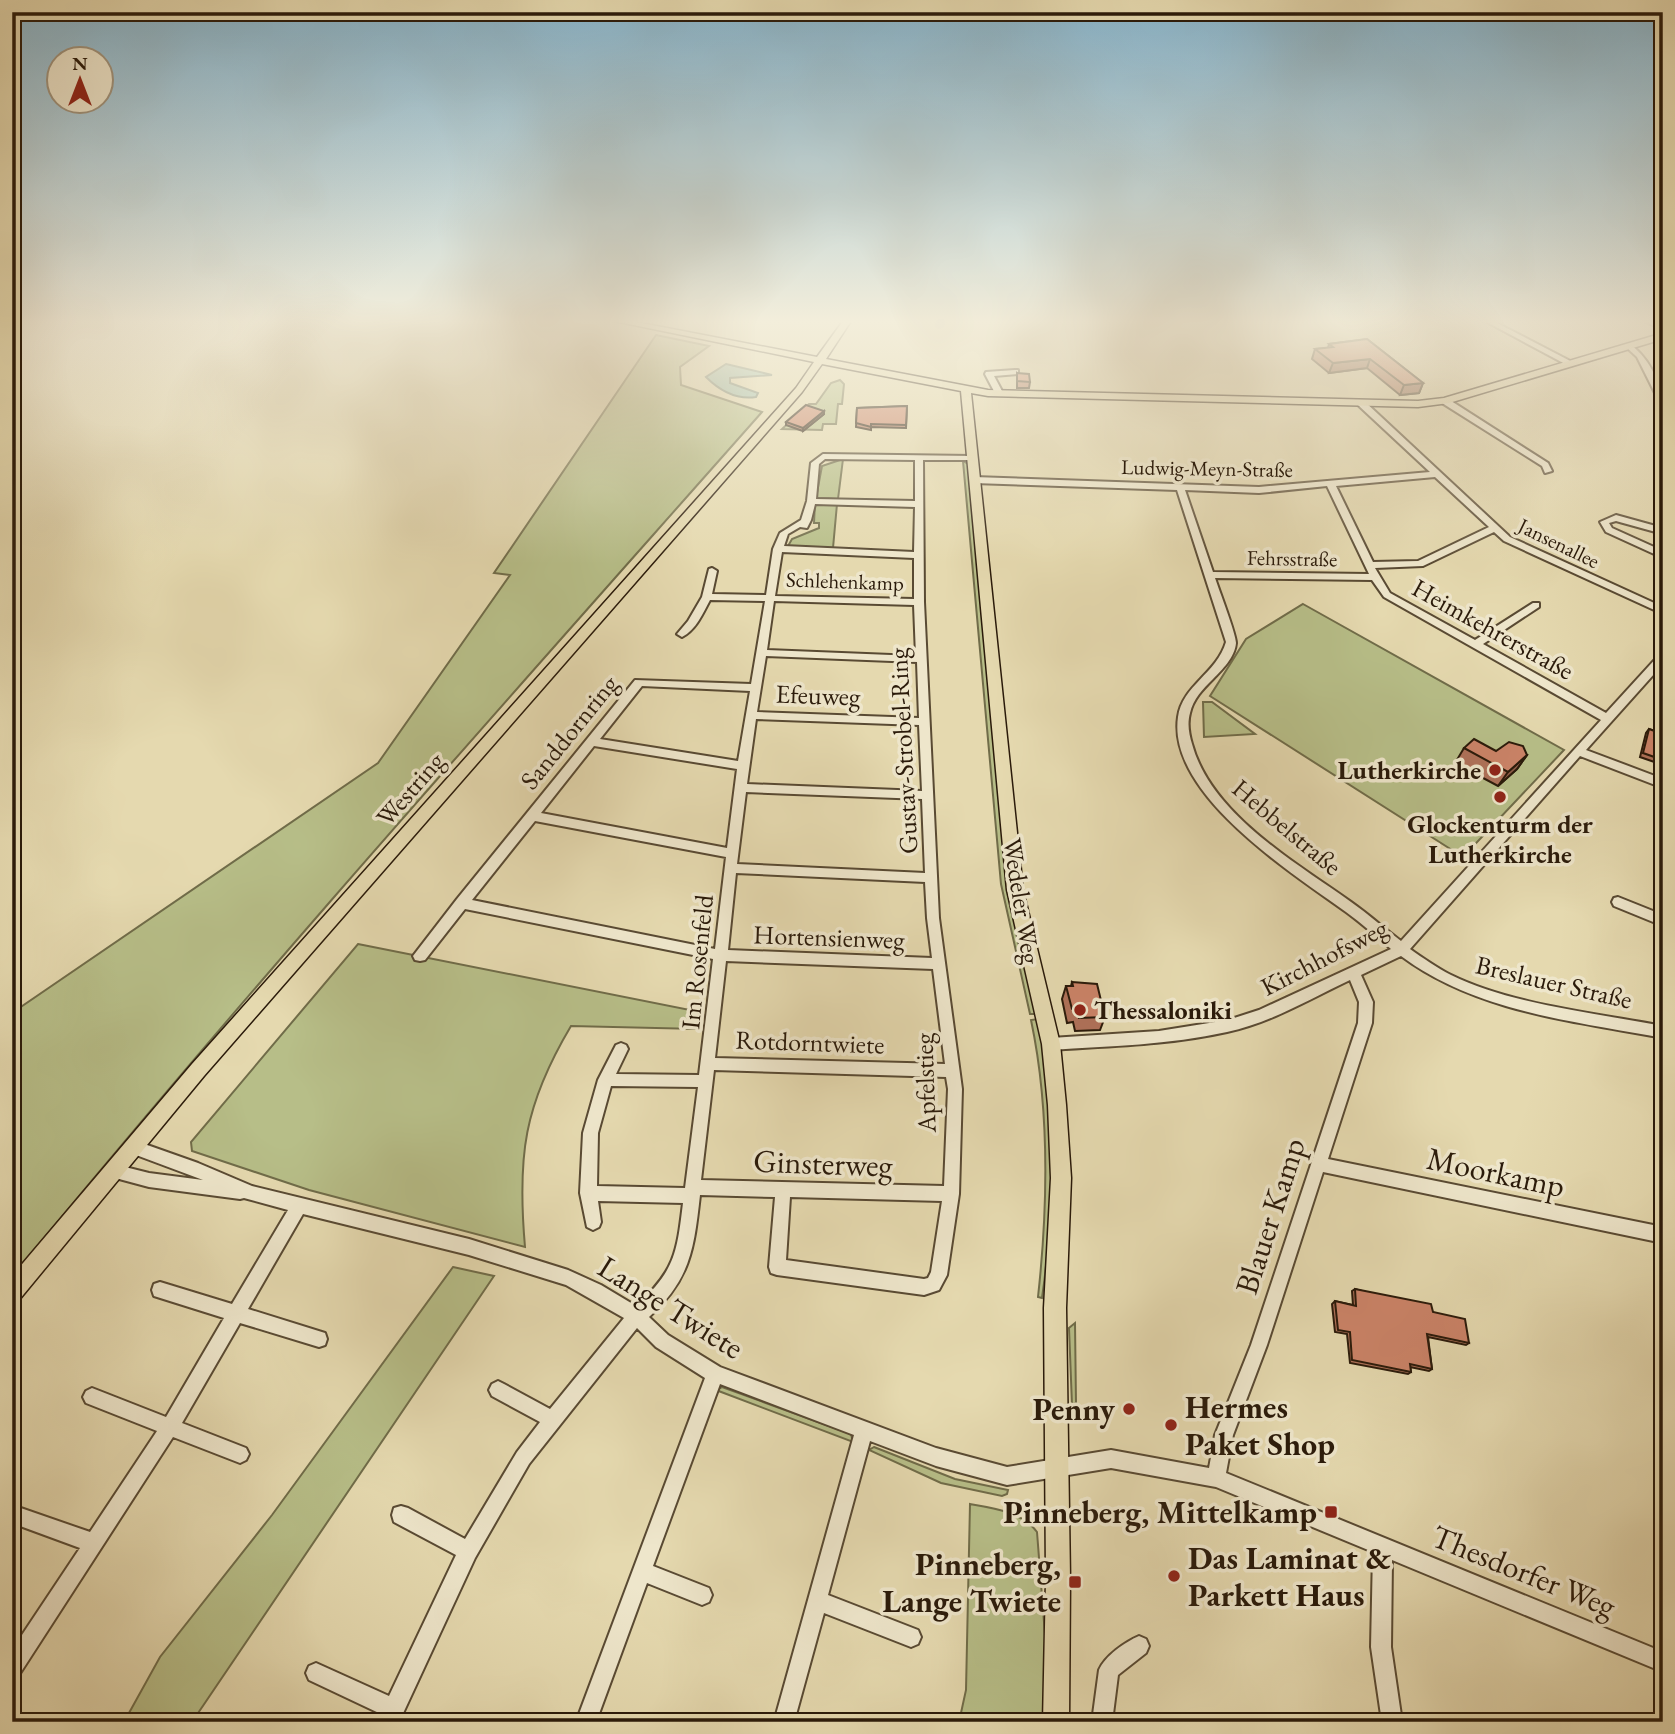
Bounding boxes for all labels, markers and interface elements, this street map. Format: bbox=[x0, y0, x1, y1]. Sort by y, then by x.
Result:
north arrow bbox=[46, 46, 116, 116]
text: N bbox=[72, 51, 88, 76]
street label: Ludwig-Meyn-Straße bbox=[1121, 453, 1293, 483]
street label: Jansenallee bbox=[1512, 511, 1604, 574]
street label: Fehrsstraße bbox=[1247, 544, 1337, 572]
street label: Schlehenkamp bbox=[786, 565, 904, 597]
street label: Heimkehrerstraße bbox=[1406, 571, 1580, 687]
street label: Gustav-Strobel-Ring bbox=[881, 646, 925, 855]
street label: Sanddornring bbox=[512, 667, 626, 796]
street label: Efeuweg bbox=[775, 677, 862, 713]
street label: Westring bbox=[368, 744, 452, 833]
place label: Lutherkirche bbox=[1337, 753, 1481, 787]
marker: Lutherkirche bbox=[1487, 762, 1503, 778]
street label: Hebbelstraße bbox=[1225, 771, 1349, 883]
marker: Glockenturm der Lutherkirche bbox=[1492, 789, 1508, 805]
place label: Glockenturm der Lutherkirche bbox=[1407, 807, 1593, 871]
street label: Wedeler Weg bbox=[995, 835, 1049, 967]
street label: Im Rosenfeld bbox=[673, 892, 721, 1031]
street label: Kirchhofsweg bbox=[1255, 910, 1394, 1004]
street label: Hortensienweg bbox=[753, 917, 906, 957]
street label: Breslauer Straße bbox=[1473, 948, 1635, 1016]
place label: Thessaloniki bbox=[1094, 993, 1232, 1027]
marker: Thessaloniki bbox=[1072, 1002, 1088, 1018]
street label: Rotdorntwiete bbox=[735, 1022, 885, 1062]
street label: Apfelstieg bbox=[906, 1032, 944, 1134]
street label: Blauer Kamp bbox=[1225, 1133, 1315, 1299]
street label: Moorkamp bbox=[1423, 1137, 1569, 1207]
street label: Ginsterweg bbox=[753, 1140, 894, 1186]
street label: Lange Twiete bbox=[590, 1246, 752, 1368]
place label: Hermes Paket Shop bbox=[1185, 1386, 1335, 1465]
place label: Penny bbox=[1032, 1388, 1116, 1430]
marker: Penny bbox=[1121, 1401, 1137, 1417]
marker: Hermes Paket Shop bbox=[1163, 1417, 1179, 1433]
place label: Pinneberg, Mittelkamp bbox=[1003, 1491, 1317, 1533]
marker: Pinneberg, Mittelkamp bbox=[1323, 1504, 1339, 1520]
street label: Thesdorfer Weg bbox=[1426, 1515, 1623, 1627]
place label: Das Laminat & Parkett Haus bbox=[1188, 1537, 1391, 1616]
place label: Pinneberg, Lange Twiete bbox=[882, 1543, 1061, 1622]
marker: Das Laminat & Parkett Haus bbox=[1166, 1568, 1182, 1584]
marker: Pinneberg, Lange Twiete bbox=[1067, 1574, 1083, 1590]

